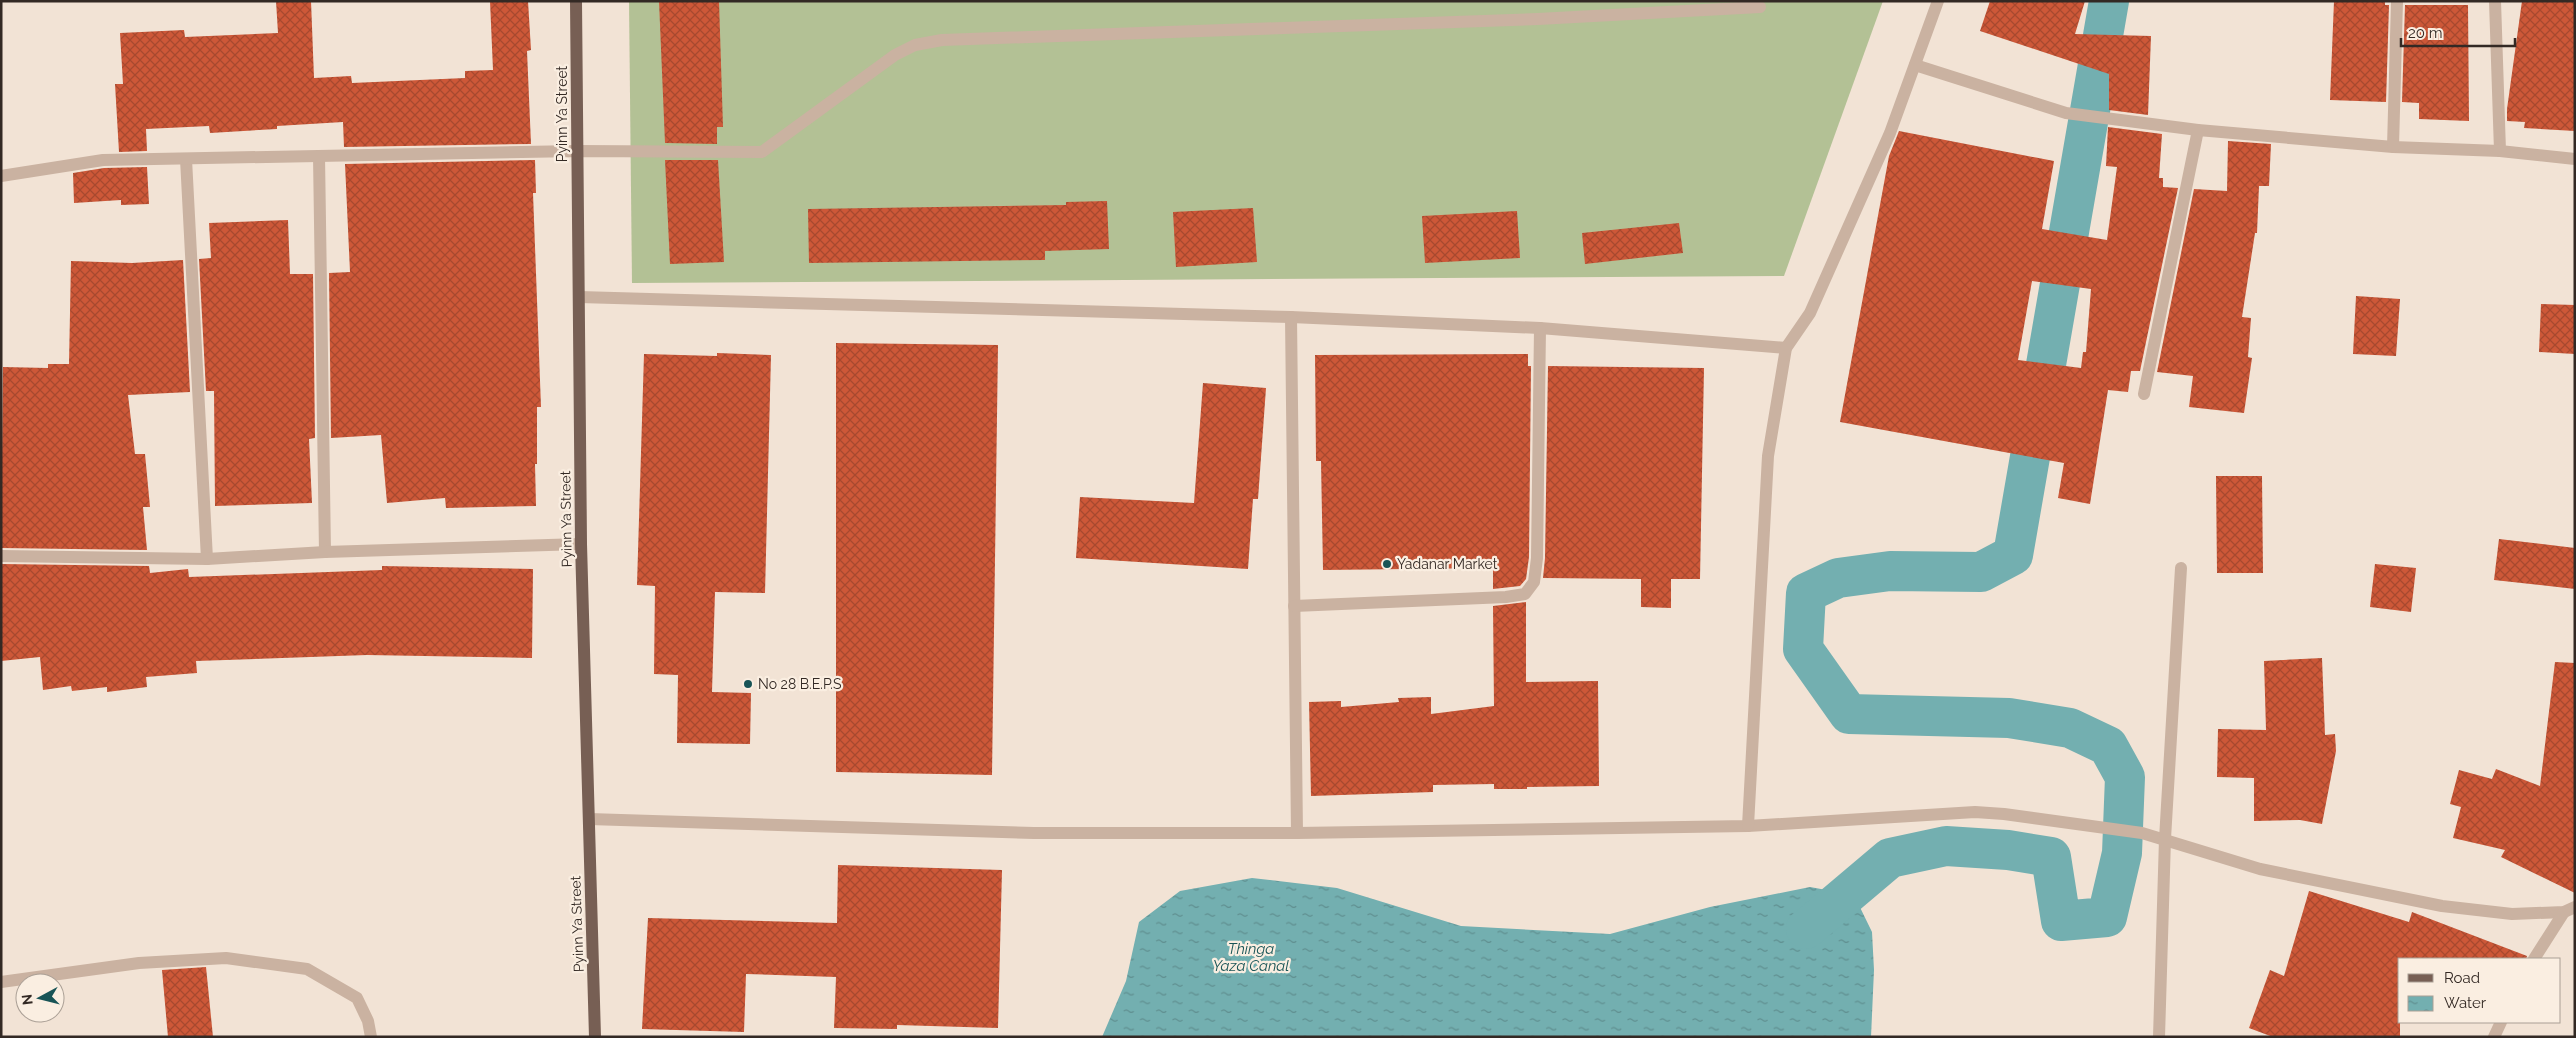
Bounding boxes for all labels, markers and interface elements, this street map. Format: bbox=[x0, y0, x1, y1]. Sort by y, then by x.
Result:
scale bar bbox=[2401, 15, 2515, 47]
text: 20 m bbox=[2408, 24, 2443, 42]
street label: Pyinn Ya Street bbox=[554, 65, 570, 162]
street label: Pyinn Ya Street bbox=[557, 470, 575, 567]
place label: Yadanar Market bbox=[1397, 556, 1498, 572]
marker: Yadanar Market bbox=[1381, 558, 1393, 570]
place label: No 28 B.E.P.S bbox=[758, 676, 842, 692]
marker: No 28 B.E.P.S bbox=[742, 678, 754, 690]
street label: Pyinn Ya Street bbox=[567, 875, 587, 973]
water label: Thinga Yaza Canal bbox=[1213, 940, 1289, 975]
legend bbox=[2398, 958, 2561, 1023]
text: Road bbox=[2444, 969, 2480, 987]
north arrow bbox=[15, 973, 65, 1023]
text: N bbox=[19, 993, 36, 1006]
text: Water bbox=[2444, 994, 2487, 1012]

